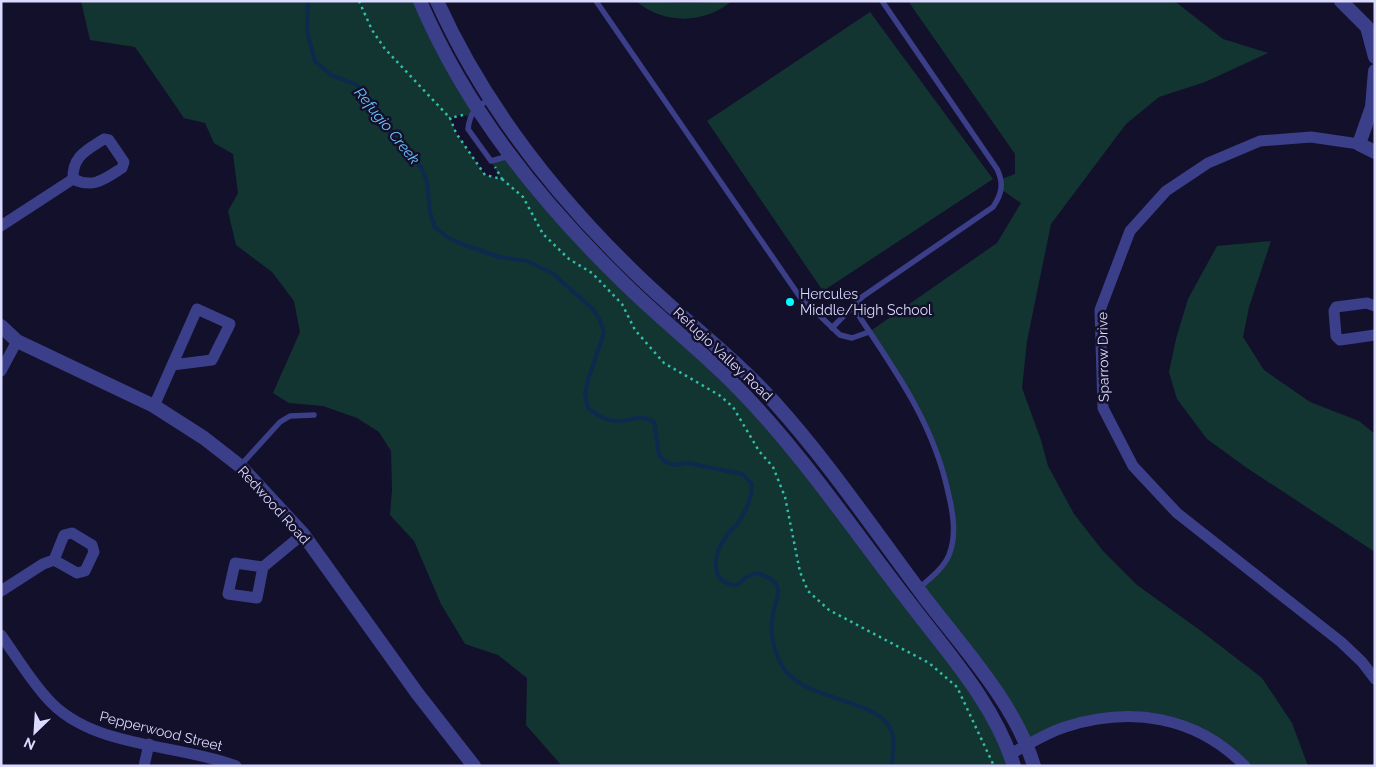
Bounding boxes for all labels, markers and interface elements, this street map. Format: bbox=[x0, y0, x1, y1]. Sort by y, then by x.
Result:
water label: Refugio Creek bbox=[350, 84, 424, 168]
place label: Hercules Middle/High School bbox=[800, 286, 932, 318]
marker: Hercules Middle/High School bbox=[784, 296, 796, 308]
street label: Refugio Valley Road bbox=[670, 304, 776, 404]
street label: Sparrow Drive bbox=[1094, 312, 1112, 402]
street label: Redwood Road bbox=[235, 463, 313, 547]
north arrow bbox=[10, 707, 60, 757]
street label: Pepperwood Street bbox=[98, 708, 224, 754]
text: N bbox=[21, 734, 38, 753]

